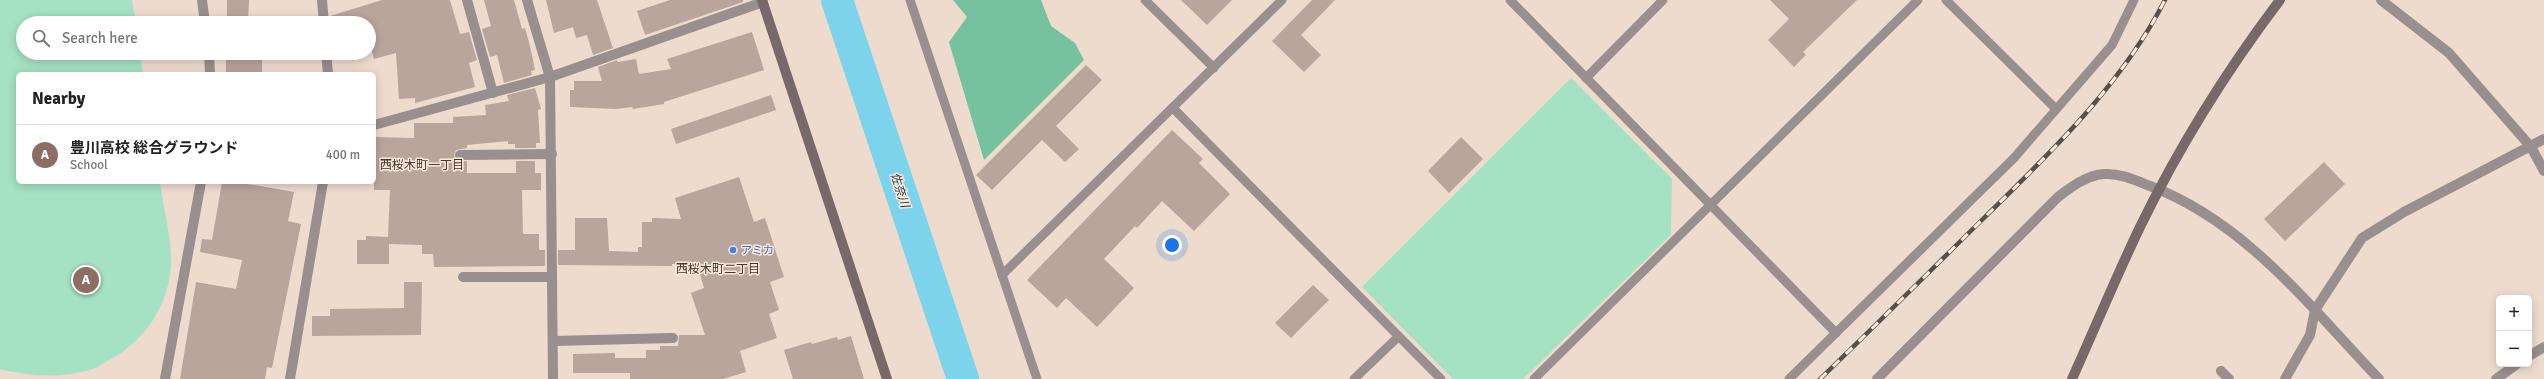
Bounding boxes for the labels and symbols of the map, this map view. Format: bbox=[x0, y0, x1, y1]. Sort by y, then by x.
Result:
district label: 西桜木町一丁目 bbox=[380, 158, 464, 173]
water label: 佐奈川 bbox=[887, 171, 913, 211]
your location bbox=[1162, 235, 1182, 255]
place label: アミカ bbox=[741, 244, 774, 257]
marker: アミカ bbox=[728, 245, 738, 255]
district label: 西桜木町二丁目 bbox=[676, 262, 760, 277]
pin: A bbox=[73, 265, 99, 295]

